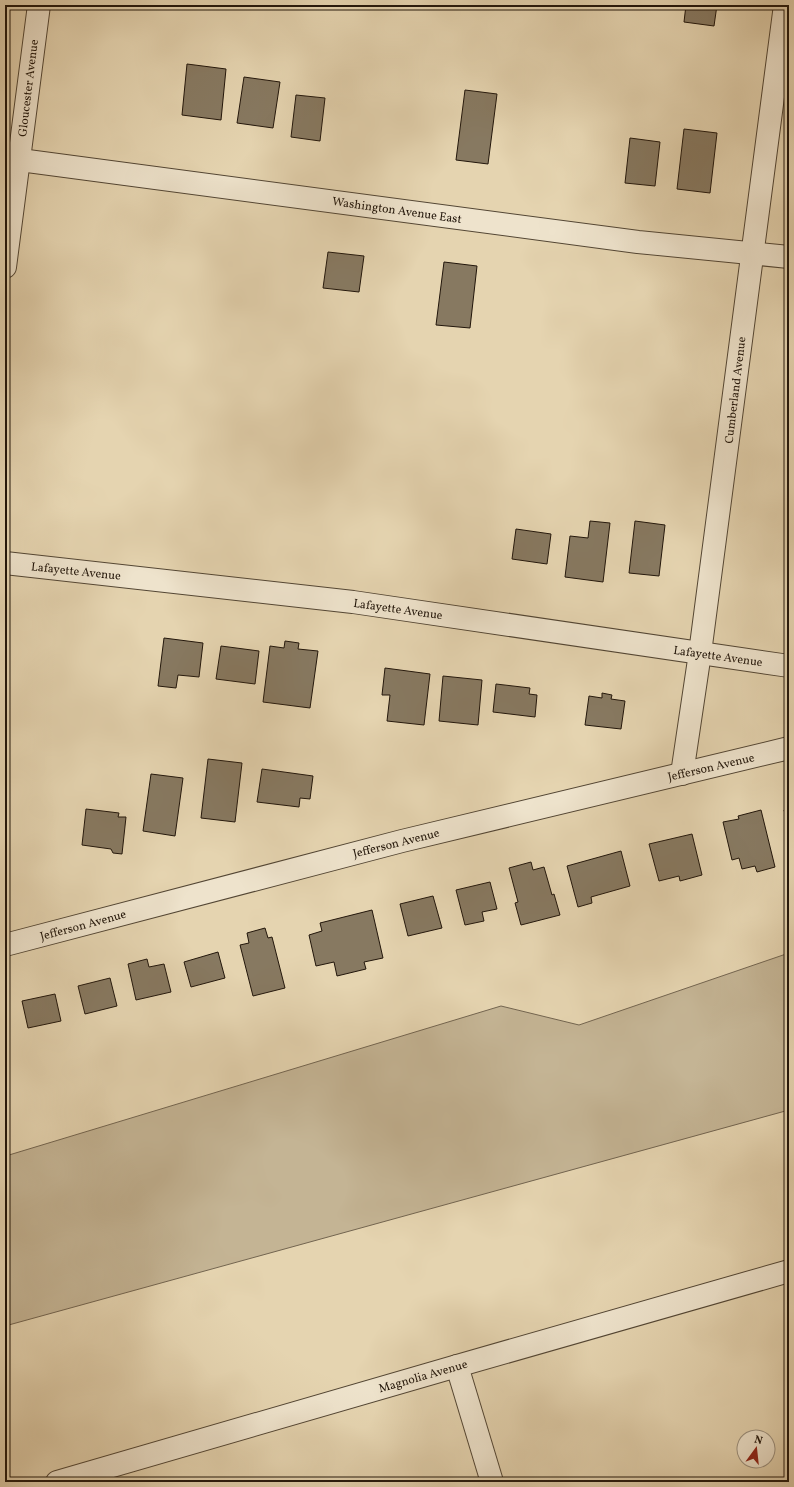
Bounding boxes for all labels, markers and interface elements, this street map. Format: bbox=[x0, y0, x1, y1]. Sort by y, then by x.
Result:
street label: Gloucester Avenue bbox=[15, 38, 43, 138]
street label: Washington Avenue East bbox=[331, 194, 463, 228]
street label: Cumberland Avenue bbox=[721, 335, 751, 445]
street label: Lafayette Avenue bbox=[30, 559, 122, 585]
street label: Lafayette Avenue bbox=[352, 596, 444, 624]
street label: Lafayette Avenue bbox=[672, 643, 764, 671]
street label: Jefferson Avenue bbox=[666, 750, 757, 786]
street label: Jefferson Avenue bbox=[351, 825, 441, 862]
street label: Jefferson Avenue bbox=[38, 907, 128, 945]
street label: Magnolia Avenue bbox=[377, 1357, 470, 1397]
north arrow bbox=[736, 1429, 776, 1469]
text: N bbox=[752, 1433, 764, 1449]

